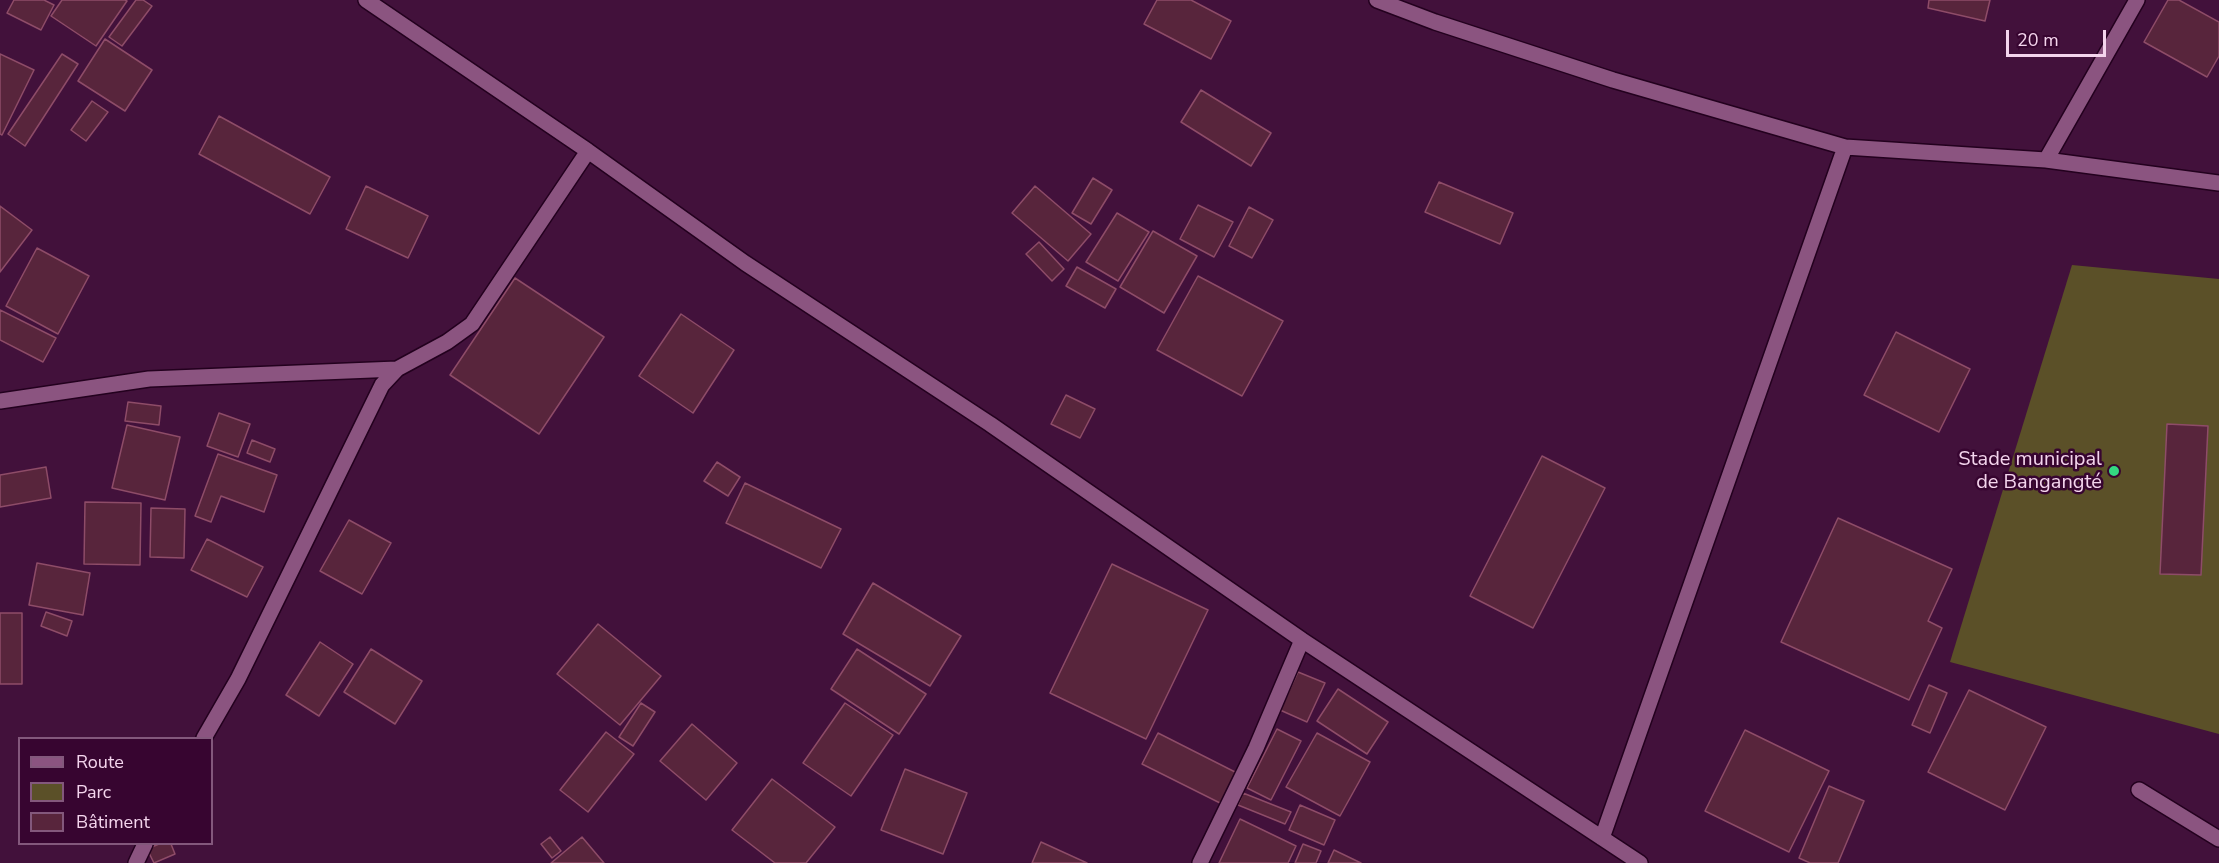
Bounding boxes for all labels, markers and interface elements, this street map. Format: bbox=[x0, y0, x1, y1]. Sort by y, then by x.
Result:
scale bar bbox=[2009, 18, 2110, 56]
text: 20 m bbox=[2017, 28, 2059, 52]
place label: Stade municipal de Bangangté bbox=[1958, 448, 2102, 495]
marker: Stade municipal de Bangangté bbox=[2107, 464, 2121, 478]
legend bbox=[18, 737, 213, 845]
text: Route bbox=[76, 750, 124, 774]
text: Parc bbox=[76, 780, 111, 804]
text: Bâtiment bbox=[76, 810, 150, 834]

